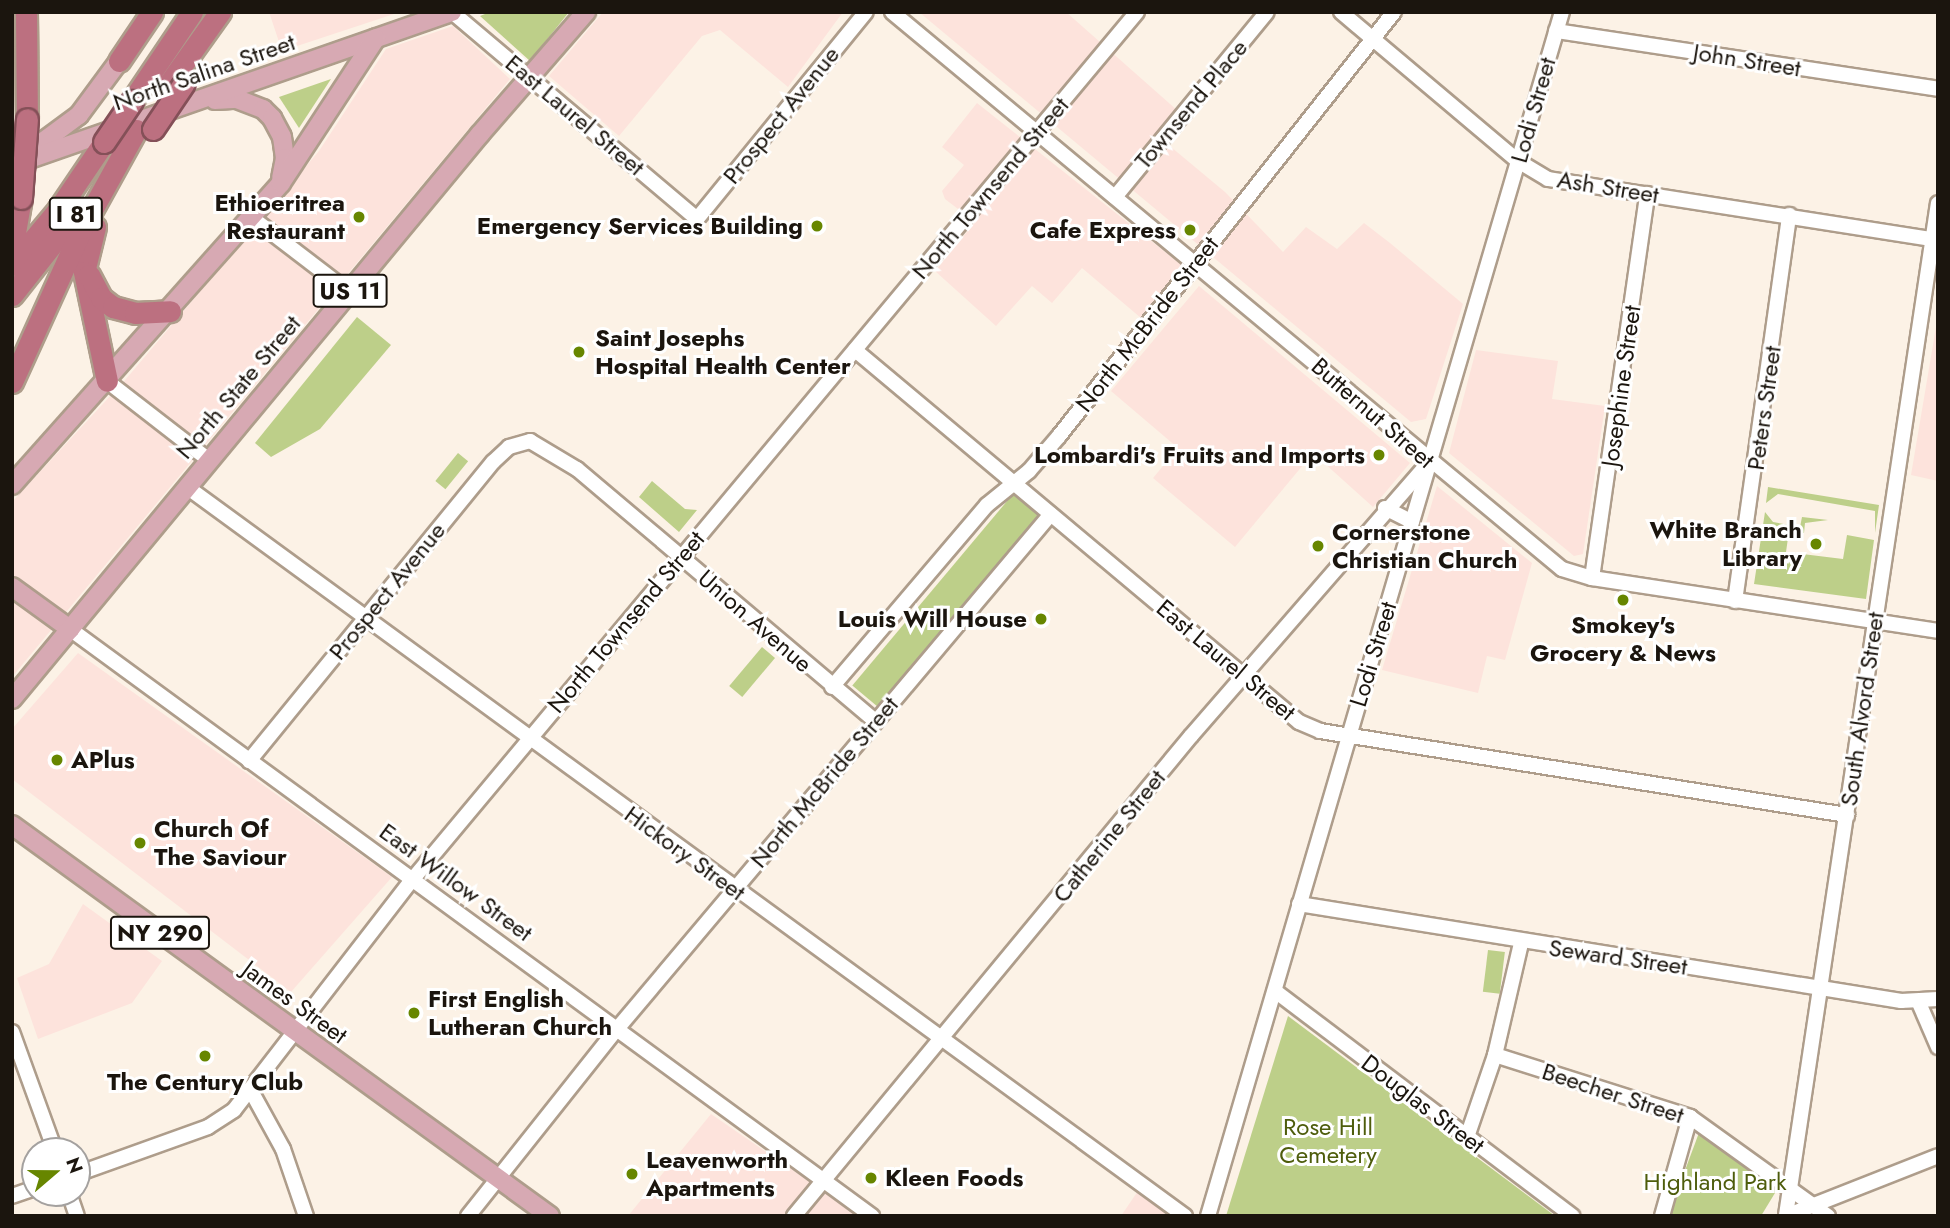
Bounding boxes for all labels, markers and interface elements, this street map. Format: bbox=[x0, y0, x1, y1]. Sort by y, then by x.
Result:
street label: North Salina Street bbox=[109, 27, 299, 117]
street label: Townsend Place bbox=[1129, 33, 1253, 175]
street label: John Street bbox=[1691, 37, 1803, 83]
street label: Prospect Avenue bbox=[717, 40, 845, 190]
street label: East Laurel Street bbox=[500, 49, 650, 181]
street label: Lodi Street bbox=[1504, 54, 1562, 166]
street label: North Townsend Street bbox=[905, 91, 1075, 285]
street label: Ash Street bbox=[1555, 165, 1661, 209]
place label: Ethioeritrea Restaurant bbox=[214, 189, 345, 245]
road number: I 81 bbox=[48, 195, 104, 234]
marker: Ethioeritrea Restaurant bbox=[351, 209, 367, 225]
place label: Emergency Services Building bbox=[477, 212, 803, 240]
place label: Cafe Express bbox=[1030, 216, 1176, 244]
marker: Emergency Services Building bbox=[809, 218, 825, 234]
marker: Cafe Express bbox=[1182, 222, 1198, 238]
street label: North McBride Street bbox=[1070, 231, 1224, 417]
road number: US 11 bbox=[312, 272, 388, 310]
street label: Josephine Street bbox=[1595, 303, 1647, 469]
street label: North State Street bbox=[170, 309, 306, 465]
place label: Saint Josephs Hospital Health Center bbox=[595, 324, 851, 380]
marker: Saint Josephs Hospital Health Center bbox=[569, 342, 589, 362]
street label: Peters Street bbox=[1741, 344, 1787, 472]
street label: Butternut Street bbox=[1306, 352, 1440, 474]
place label: Lombardi's Fruits and Imports bbox=[1034, 441, 1365, 469]
marker: Lombardi's Fruits and Imports bbox=[1371, 447, 1387, 463]
street label: Prospect Avenue bbox=[323, 516, 451, 666]
place label: White Branch Library bbox=[1650, 516, 1802, 572]
place label: Cornerstone Christian Church bbox=[1332, 518, 1517, 574]
street label: North Townsend Street bbox=[541, 525, 711, 719]
marker: White Branch Library bbox=[1808, 536, 1824, 552]
marker: Cornerstone Christian Church bbox=[1310, 538, 1326, 554]
street label: Union Avenue bbox=[692, 564, 818, 678]
marker: Smokey's Grocery & News bbox=[1615, 592, 1631, 608]
street label: East Laurel Street bbox=[1151, 594, 1301, 726]
street label: Lodi Street bbox=[1343, 598, 1403, 710]
place label: Louis Will House bbox=[838, 605, 1027, 633]
street label: South Alvord Street bbox=[1834, 610, 1890, 808]
marker: Louis Will House bbox=[1033, 611, 1049, 627]
place label: Smokey's Grocery & News bbox=[1530, 611, 1716, 667]
street label: North McBride Street bbox=[744, 690, 904, 874]
place label: APlus bbox=[71, 746, 135, 774]
marker: APlus bbox=[49, 752, 65, 768]
street label: Catherine Street bbox=[1047, 764, 1171, 908]
street label: Hickory Street bbox=[619, 800, 751, 906]
place label: Church Of The Saviour bbox=[154, 815, 287, 871]
street label: East Willow Street bbox=[374, 817, 538, 947]
marker: Church Of The Saviour bbox=[132, 835, 148, 851]
road number: NY 290 bbox=[109, 914, 211, 952]
street label: Seward Street bbox=[1547, 933, 1689, 981]
street label: James Street bbox=[237, 954, 353, 1050]
place label: First English Lutheran Church bbox=[428, 985, 612, 1041]
marker: First English Lutheran Church bbox=[406, 1005, 422, 1021]
marker: The Century Club bbox=[197, 1048, 213, 1064]
street label: Douglas Street bbox=[1356, 1048, 1490, 1160]
street label: Beecher Street bbox=[1539, 1057, 1687, 1129]
place label: The Century Club bbox=[107, 1068, 303, 1096]
park label: Rose Hill Cemetery bbox=[1279, 1113, 1377, 1169]
north arrow bbox=[21, 1137, 91, 1207]
place label: Leavenworth Apartments bbox=[646, 1146, 788, 1202]
text: N bbox=[59, 1154, 90, 1177]
place label: Kleen Foods bbox=[885, 1164, 1023, 1192]
marker: Leavenworth Apartments bbox=[624, 1166, 640, 1182]
park label: Highland Park bbox=[1644, 1168, 1786, 1196]
marker: Kleen Foods bbox=[863, 1170, 879, 1186]

